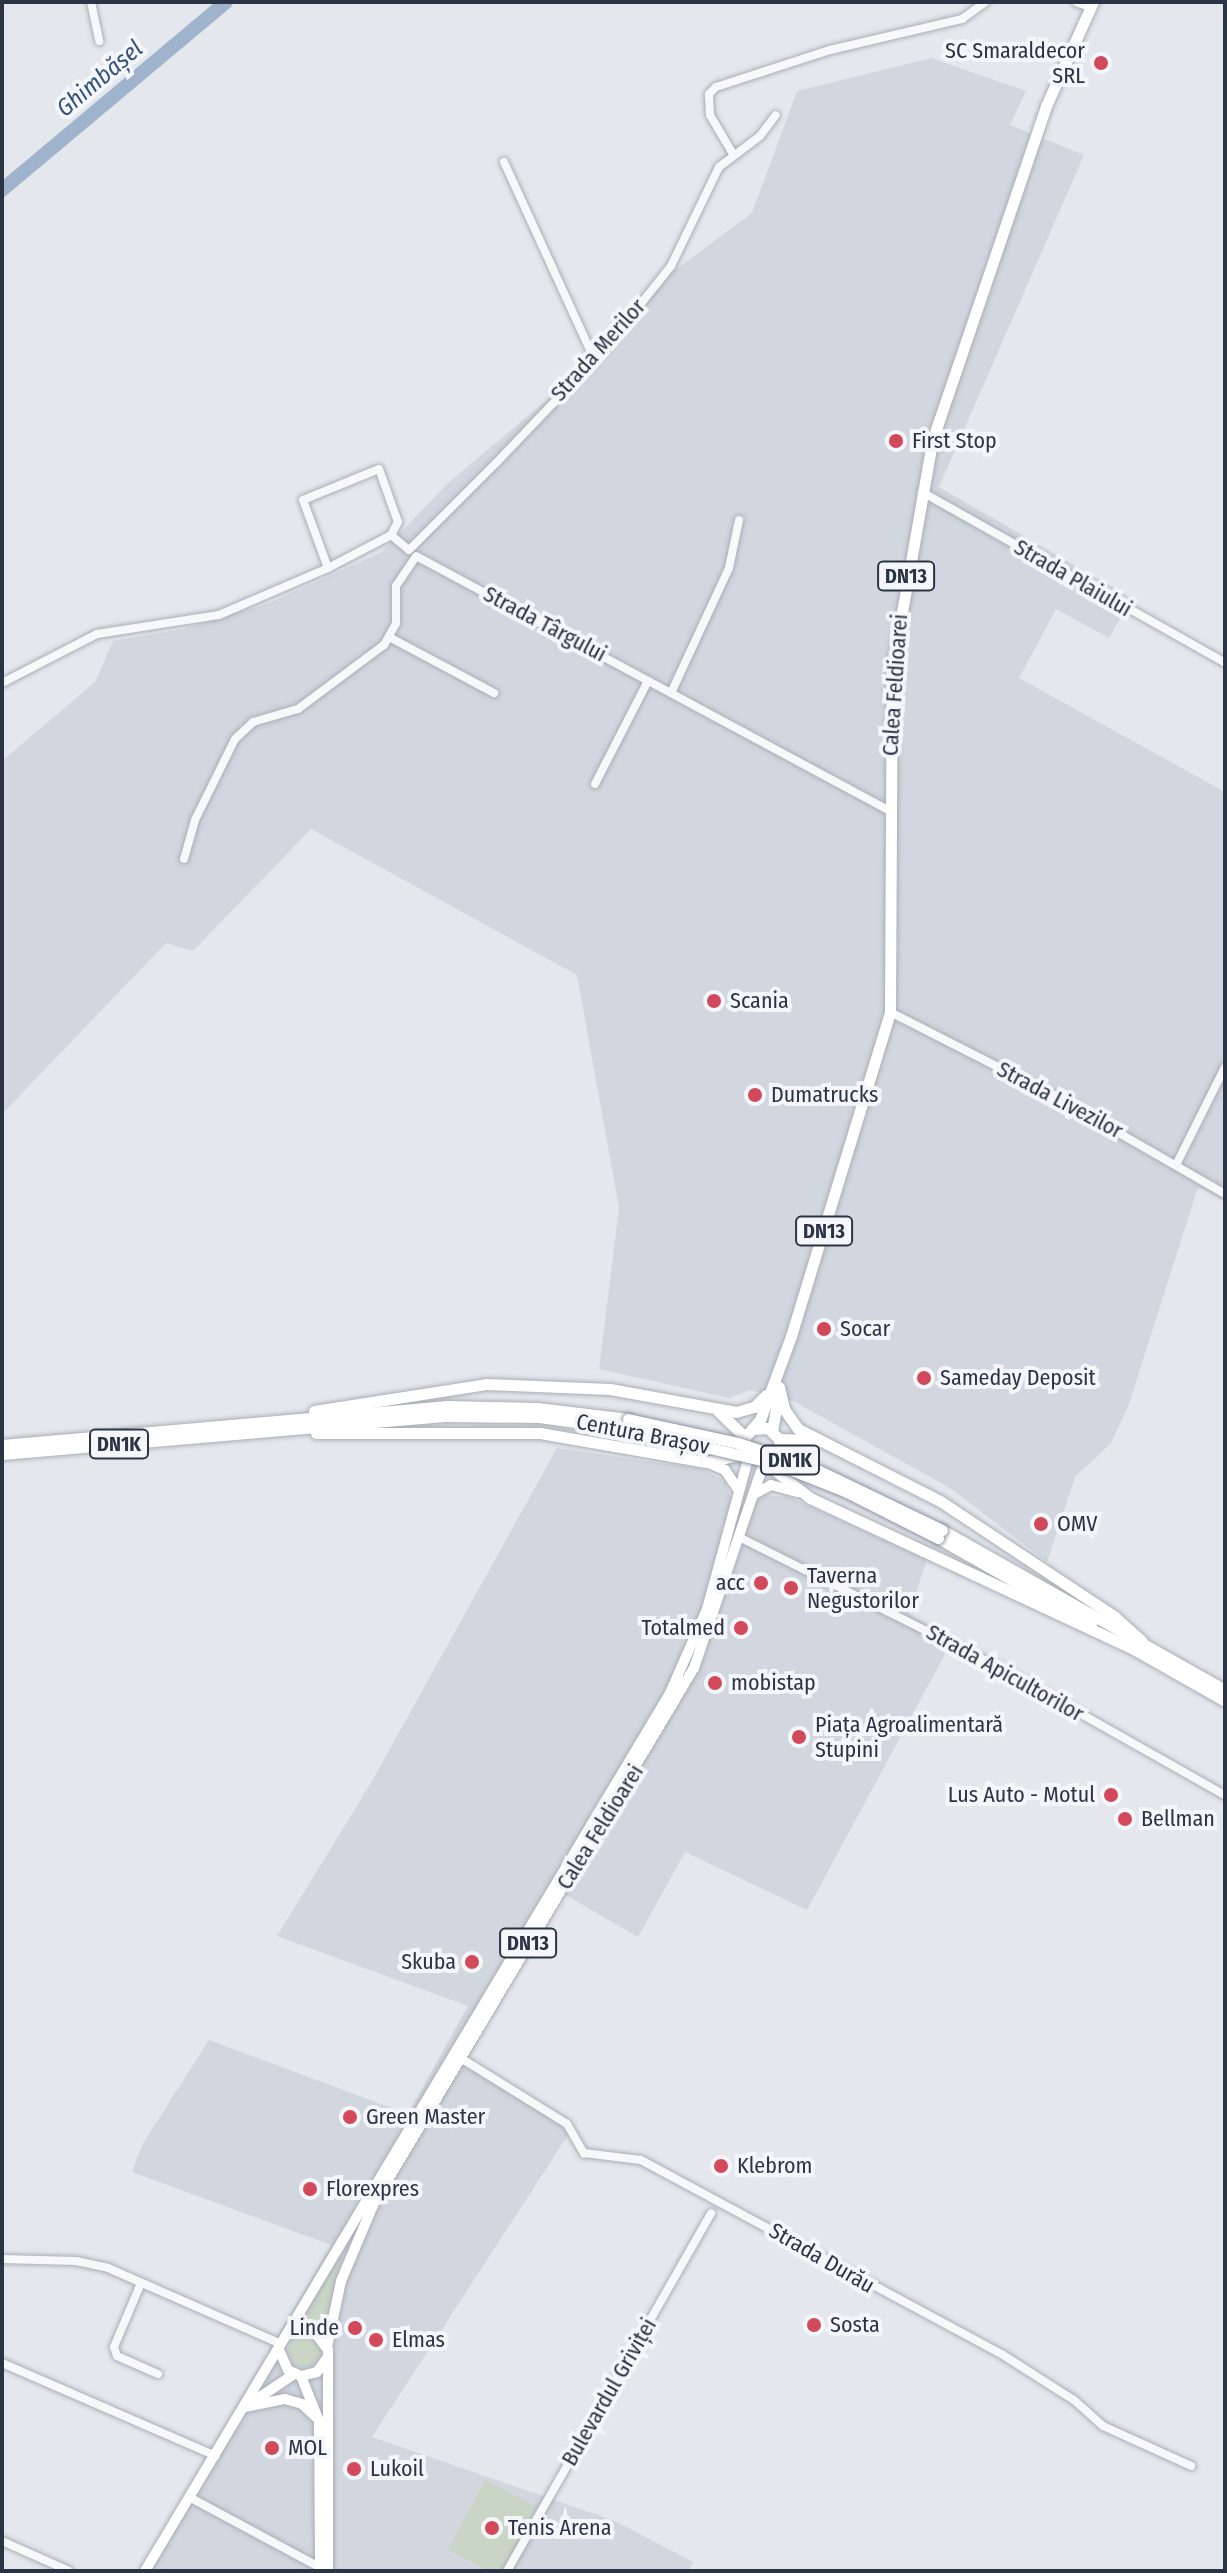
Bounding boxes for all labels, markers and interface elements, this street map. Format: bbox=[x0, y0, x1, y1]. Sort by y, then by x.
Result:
water label: Ghimbășel bbox=[51, 35, 149, 123]
place label: SC Smaraldecor SRL bbox=[945, 37, 1085, 88]
marker: SC Smaraldecor SRL bbox=[1092, 54, 1110, 72]
street label: Strada Merilor bbox=[545, 293, 651, 407]
place label: First Stop bbox=[912, 428, 997, 454]
marker: First Stop bbox=[887, 432, 905, 450]
street label: Strada Plaiului bbox=[1010, 534, 1136, 622]
road number: DN13 bbox=[876, 560, 936, 592]
street label: Strada Târgului bbox=[479, 581, 611, 667]
street label: Calea Feldioarei bbox=[877, 613, 913, 757]
place label: Scania bbox=[730, 988, 789, 1014]
marker: Scania bbox=[705, 992, 723, 1010]
street label: Strada Livezilor bbox=[993, 1056, 1127, 1144]
place label: Dumatrucks bbox=[771, 1082, 878, 1108]
marker: Dumatrucks bbox=[746, 1086, 764, 1104]
road number: DN13 bbox=[794, 1215, 854, 1247]
place label: Socar bbox=[840, 1316, 890, 1342]
marker: Socar bbox=[815, 1320, 833, 1338]
place label: Sameday Deposit bbox=[940, 1365, 1096, 1391]
marker: Sameday Deposit bbox=[915, 1369, 933, 1387]
street label: Centura Brașov bbox=[574, 1408, 712, 1460]
road number: DN1K bbox=[89, 1428, 149, 1460]
road number: DN1K bbox=[760, 1444, 820, 1476]
place label: OMV bbox=[1057, 1511, 1097, 1537]
marker: OMV bbox=[1032, 1515, 1050, 1533]
place label: Taverna Negustorilor bbox=[807, 1562, 919, 1614]
place label: acc bbox=[716, 1570, 745, 1596]
marker: acc bbox=[752, 1574, 770, 1592]
marker: Taverna Negustorilor bbox=[782, 1579, 800, 1597]
place label: Totalmed bbox=[641, 1615, 725, 1641]
marker: Totalmed bbox=[732, 1619, 750, 1637]
street label: Strada Apicultorilor bbox=[922, 1619, 1088, 1727]
place label: mobistap bbox=[731, 1670, 816, 1696]
marker: mobistap bbox=[706, 1674, 724, 1692]
place label: Piața Agroalimentară Stupini bbox=[815, 1711, 1003, 1762]
marker: Piața Agroalimentară Stupini bbox=[790, 1728, 808, 1746]
street label: Calea Feldioarei bbox=[551, 1760, 649, 1894]
place label: Lus Auto - Motul bbox=[948, 1782, 1095, 1808]
marker: Lus Auto - Motul bbox=[1102, 1786, 1120, 1804]
place label: Bellman bbox=[1141, 1806, 1215, 1832]
marker: Bellman bbox=[1116, 1810, 1134, 1828]
road number: DN13 bbox=[498, 1927, 558, 1959]
place label: Skuba bbox=[401, 1949, 456, 1975]
marker: Skuba bbox=[463, 1953, 481, 1971]
place label: Green Master bbox=[366, 2104, 485, 2130]
marker: Green Master bbox=[341, 2108, 359, 2126]
place label: Klebrom bbox=[737, 2153, 812, 2179]
marker: Klebrom bbox=[712, 2157, 730, 2175]
place label: Florexpres bbox=[326, 2176, 419, 2202]
marker: Florexpres bbox=[301, 2180, 319, 2198]
street label: Strada Durău bbox=[765, 2217, 879, 2299]
place label: Sosta bbox=[830, 2312, 880, 2338]
street label: Bulevardul Griviței bbox=[556, 2313, 662, 2471]
place label: Linde bbox=[289, 2315, 339, 2341]
marker: Sosta bbox=[805, 2316, 823, 2334]
marker: Linde bbox=[346, 2319, 364, 2337]
place label: Elmas bbox=[392, 2327, 445, 2353]
marker: Elmas bbox=[367, 2331, 385, 2349]
place label: MOL bbox=[288, 2435, 327, 2461]
marker: MOL bbox=[263, 2439, 281, 2457]
place label: Lukoil bbox=[370, 2456, 424, 2482]
marker: Lukoil bbox=[345, 2460, 363, 2478]
place label: Tenis Arena bbox=[508, 2515, 611, 2541]
marker: Tenis Arena bbox=[483, 2519, 501, 2537]

